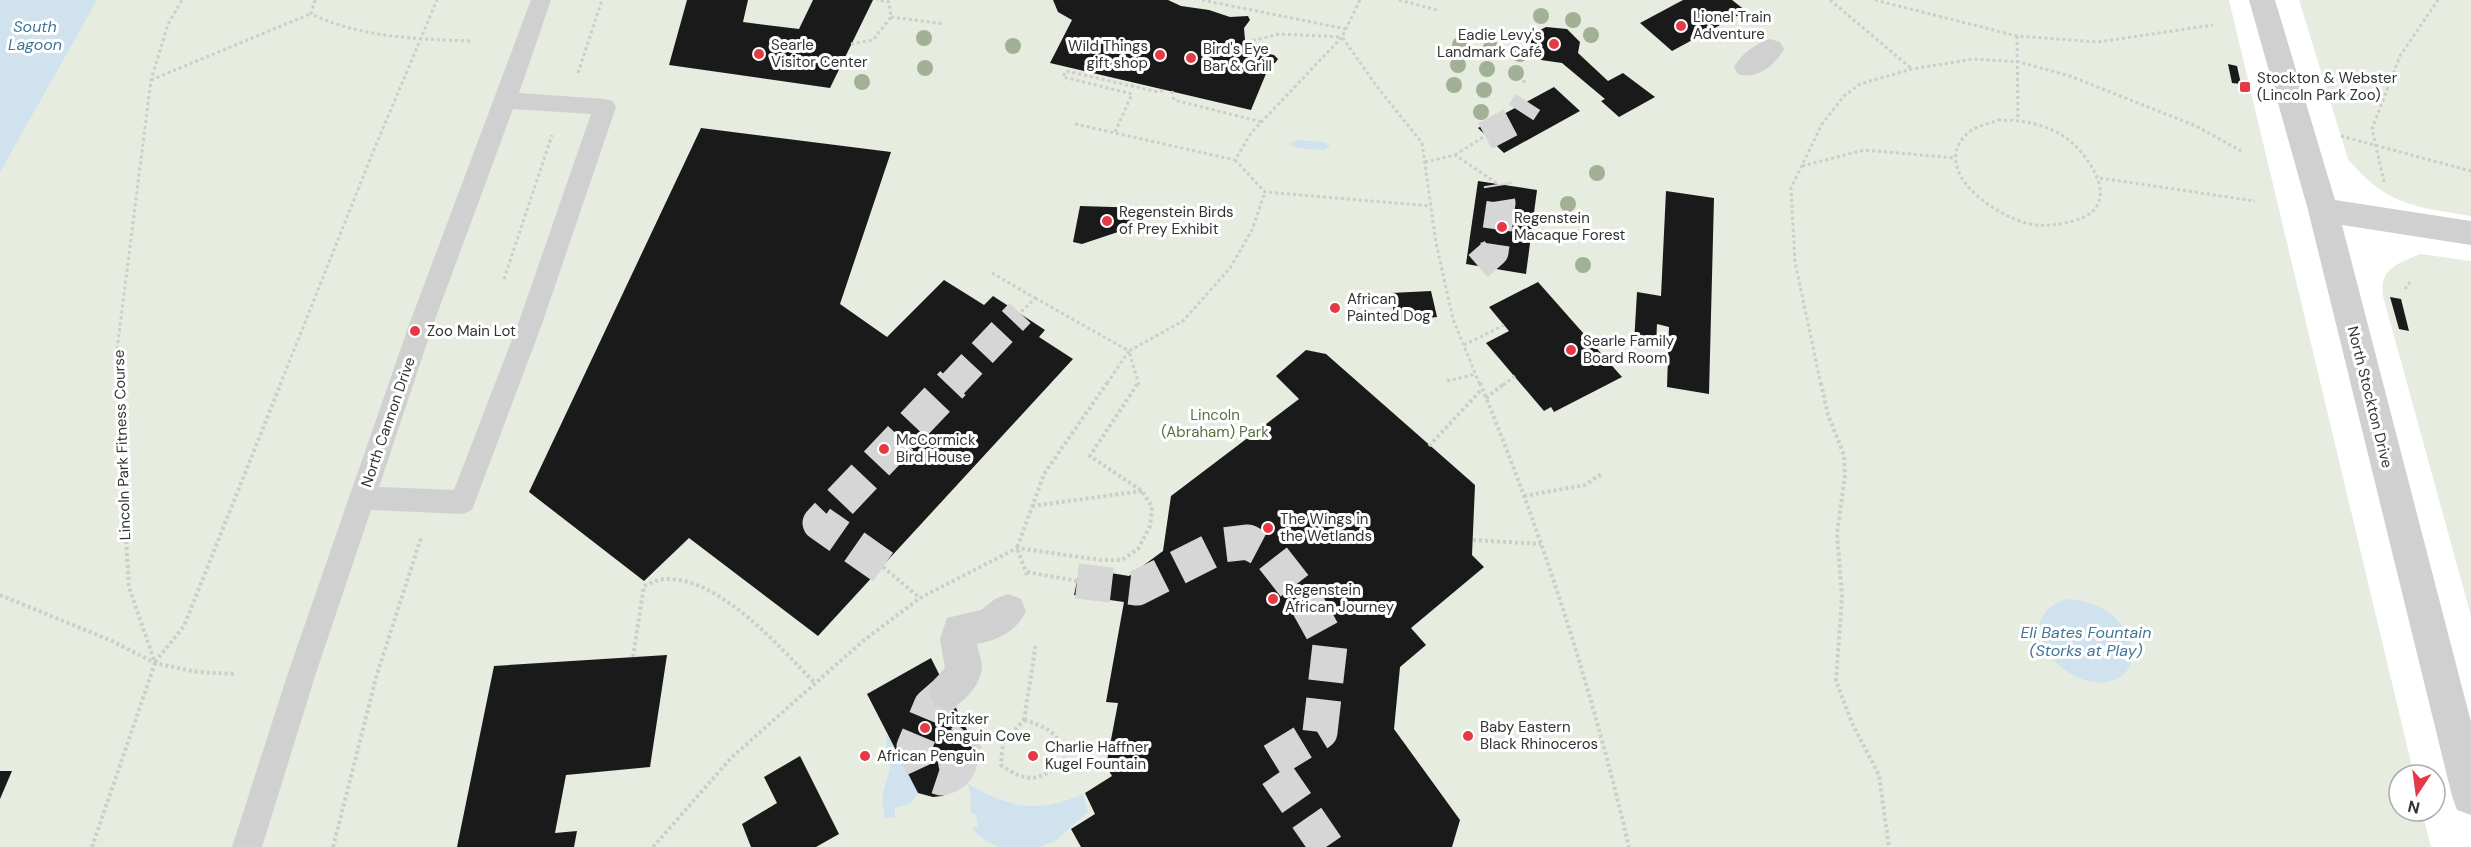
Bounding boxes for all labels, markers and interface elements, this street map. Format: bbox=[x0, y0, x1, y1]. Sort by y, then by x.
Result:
place label: Lionel Train Adventure bbox=[1693, 7, 1771, 44]
water label: South Lagoon bbox=[8, 16, 62, 55]
marker: Lionel Train Adventure bbox=[1674, 19, 1688, 33]
place label: Eadie Levy's Landmark Café bbox=[1437, 25, 1542, 62]
place label: Searle Visitor Center bbox=[771, 35, 868, 72]
place label: Wild Things gift shop bbox=[1068, 36, 1148, 73]
marker: Eadie Levy's Landmark Café bbox=[1547, 37, 1561, 51]
place label: Bird's Eye Bar & Grill bbox=[1203, 39, 1272, 76]
marker: Searle Visitor Center bbox=[752, 47, 766, 61]
marker: Wild Things gift shop bbox=[1153, 48, 1167, 62]
marker: Bird's Eye Bar & Grill bbox=[1184, 51, 1198, 65]
place label: Stockton & Webster (Lincoln Park Zoo) bbox=[2257, 68, 2398, 105]
marker: Stockton & Webster (Lincoln Park Zoo) bbox=[2238, 80, 2252, 94]
place label: Regenstein Birds of Prey Exhibit bbox=[1119, 202, 1234, 239]
place label: Regenstein Macaque Forest bbox=[1514, 208, 1626, 245]
marker: Regenstein Birds of Prey Exhibit bbox=[1100, 214, 1114, 228]
marker: Regenstein Macaque Forest bbox=[1495, 220, 1509, 234]
place label: African Painted Dog bbox=[1347, 289, 1431, 326]
marker: African Painted Dog bbox=[1328, 301, 1342, 315]
place label: Zoo Main Lot bbox=[427, 321, 516, 341]
marker: Zoo Main Lot bbox=[408, 324, 422, 338]
street label: North Stockton Drive bbox=[2343, 324, 2397, 470]
place label: Searle Family Board Room bbox=[1583, 331, 1675, 368]
marker: Searle Family Board Room bbox=[1564, 343, 1578, 357]
street label: Lincoln Park Fitness Course bbox=[109, 349, 135, 541]
street label: North Cannon Drive bbox=[356, 354, 420, 490]
park label: Lincoln (Abraham) Park bbox=[1161, 405, 1269, 442]
place label: McCormick Bird House bbox=[896, 430, 976, 467]
marker: McCormick Bird House bbox=[877, 442, 891, 456]
place label: The Wings in the Wetlands bbox=[1280, 509, 1372, 546]
marker: The Wings in the Wetlands bbox=[1261, 521, 1275, 535]
place label: Regenstein African Journey bbox=[1285, 580, 1395, 617]
marker: Regenstein African Journey bbox=[1266, 592, 1280, 606]
water label: Eli Bates Fountain (Storks at Play) bbox=[2021, 622, 2151, 661]
place label: Pritzker Penguin Cove bbox=[937, 709, 1031, 746]
place label: Baby Eastern Black Rhinoceros bbox=[1480, 717, 1598, 754]
marker: Pritzker Penguin Cove bbox=[918, 721, 932, 735]
marker: Baby Eastern Black Rhinoceros bbox=[1461, 729, 1475, 743]
place label: Charlie Haffner Kugel Fountain bbox=[1045, 737, 1149, 774]
place label: African Penguin bbox=[877, 746, 985, 766]
marker: African Penguin bbox=[858, 749, 872, 763]
marker: Charlie Haffner Kugel Fountain bbox=[1026, 749, 1040, 763]
north arrow bbox=[2387, 763, 2447, 823]
text: N bbox=[2406, 796, 2422, 819]

